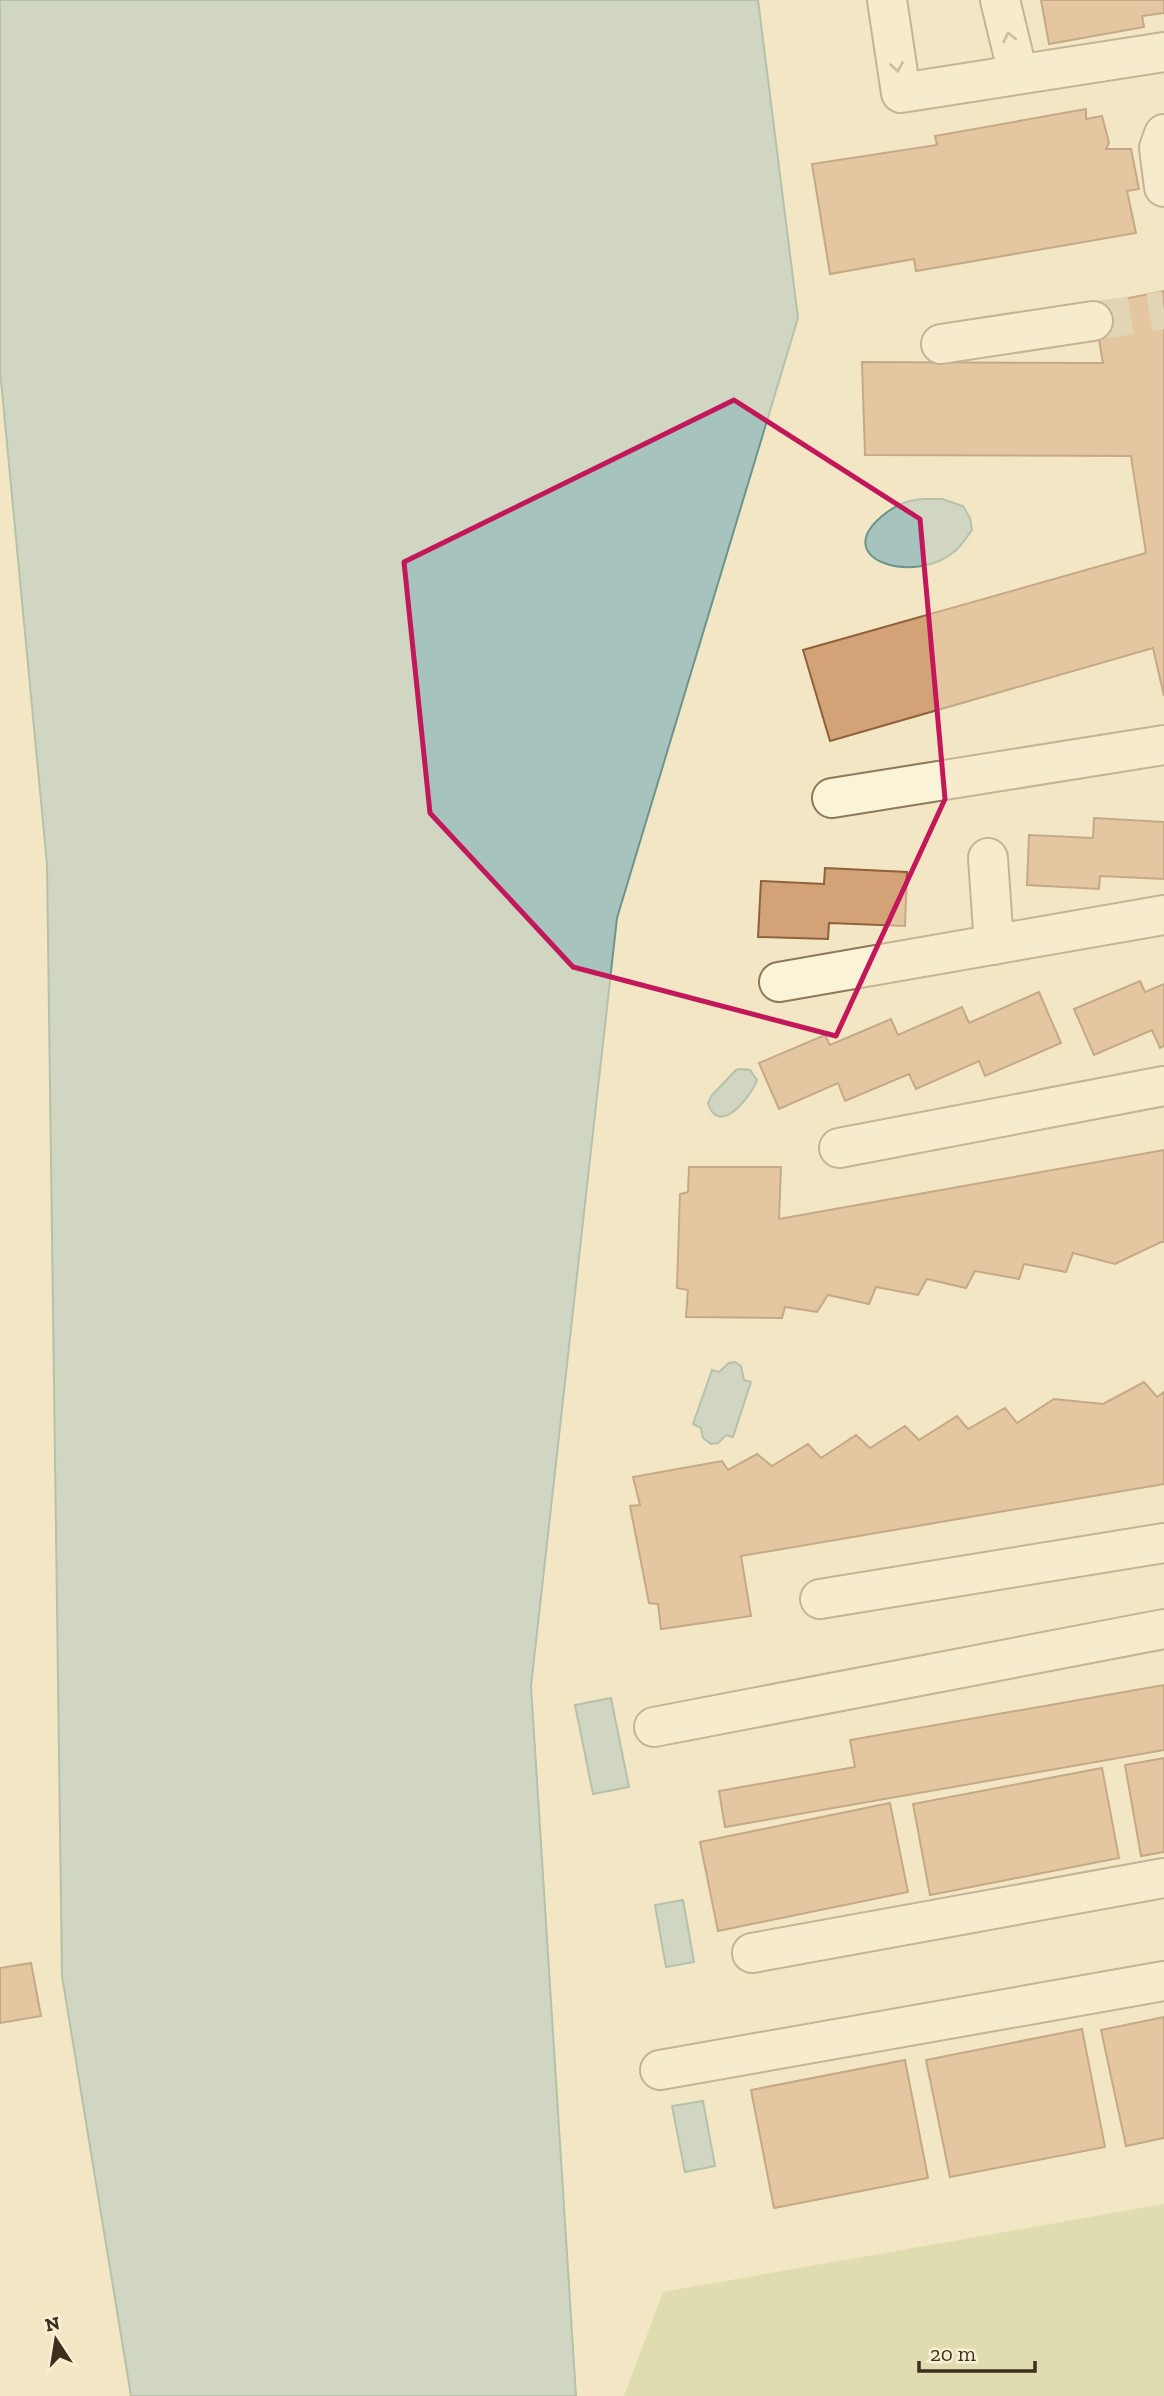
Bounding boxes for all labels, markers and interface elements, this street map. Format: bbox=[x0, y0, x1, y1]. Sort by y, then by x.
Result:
one-way arrow bbox=[1003, 31, 1017, 43]
one-way arrow bbox=[889, 62, 904, 73]
north arrow bbox=[21, 2305, 91, 2375]
text: N bbox=[43, 2311, 62, 2337]
scale bar bbox=[919, 2330, 1034, 2374]
text: 20 m bbox=[930, 2341, 976, 2366]

